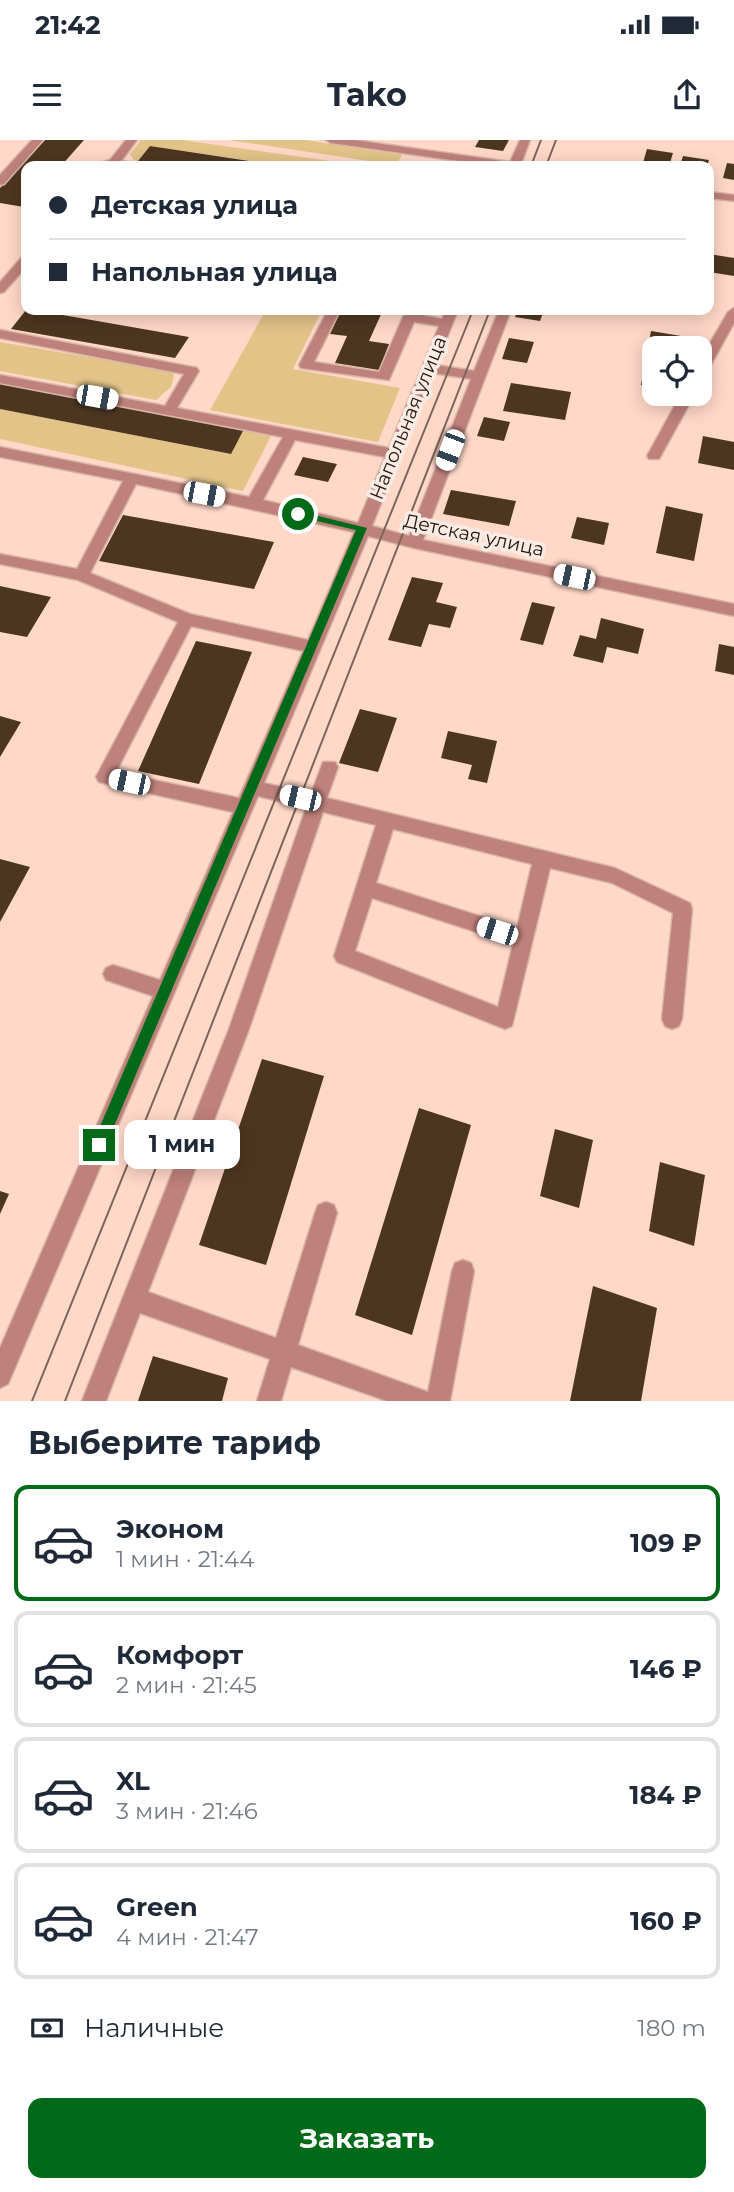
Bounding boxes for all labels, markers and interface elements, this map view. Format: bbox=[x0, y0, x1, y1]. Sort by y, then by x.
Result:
text: 21:42 bbox=[35, 9, 101, 41]
text: Tako bbox=[327, 75, 407, 114]
icon: menu bbox=[28, 76, 66, 114]
icon: share bbox=[668, 76, 706, 114]
text: Детская улица bbox=[91, 189, 298, 221]
text: Напольная улица bbox=[91, 256, 338, 288]
street label: Напольная улица bbox=[365, 333, 451, 503]
map controls bbox=[642, 336, 712, 406]
button: locate bbox=[642, 336, 712, 406]
car bbox=[75, 383, 120, 411]
car bbox=[433, 427, 468, 473]
car bbox=[182, 480, 227, 508]
route start bbox=[282, 498, 314, 530]
street label: Детская улица bbox=[402, 509, 546, 561]
car bbox=[552, 562, 597, 592]
car bbox=[107, 767, 152, 797]
car bbox=[278, 783, 323, 813]
car bbox=[474, 915, 521, 947]
callout: 1 мин bbox=[124, 1121, 239, 1170]
route end bbox=[83, 1129, 115, 1161]
text: 1 мин bbox=[149, 1130, 215, 1158]
text: Выберите тариф bbox=[28, 1423, 321, 1462]
icon: car bbox=[32, 1512, 95, 1575]
text: Эконом bbox=[116, 1513, 224, 1545]
text: 109 ₽ bbox=[630, 1527, 702, 1559]
text: 1 мин · 21:44 bbox=[116, 1545, 254, 1573]
icon: car bbox=[32, 1638, 95, 1701]
text: Комфорт bbox=[116, 1639, 243, 1671]
text: 146 ₽ bbox=[630, 1653, 702, 1685]
text: 2 мин · 21:45 bbox=[116, 1671, 257, 1699]
icon: car bbox=[32, 1764, 95, 1827]
text: XL bbox=[116, 1765, 150, 1797]
text: 184 ₽ bbox=[629, 1779, 702, 1811]
text: 3 мин · 21:46 bbox=[116, 1797, 258, 1825]
icon: car bbox=[32, 1890, 95, 1953]
text: Green bbox=[116, 1891, 198, 1923]
text: 160 ₽ bbox=[630, 1905, 702, 1937]
text: 4 мин · 21:47 bbox=[116, 1923, 258, 1951]
icon: cash bbox=[28, 2009, 66, 2047]
text: Наличные bbox=[84, 2012, 224, 2044]
text: 180 m bbox=[637, 2014, 706, 2042]
button: Заказать bbox=[28, 2098, 706, 2178]

